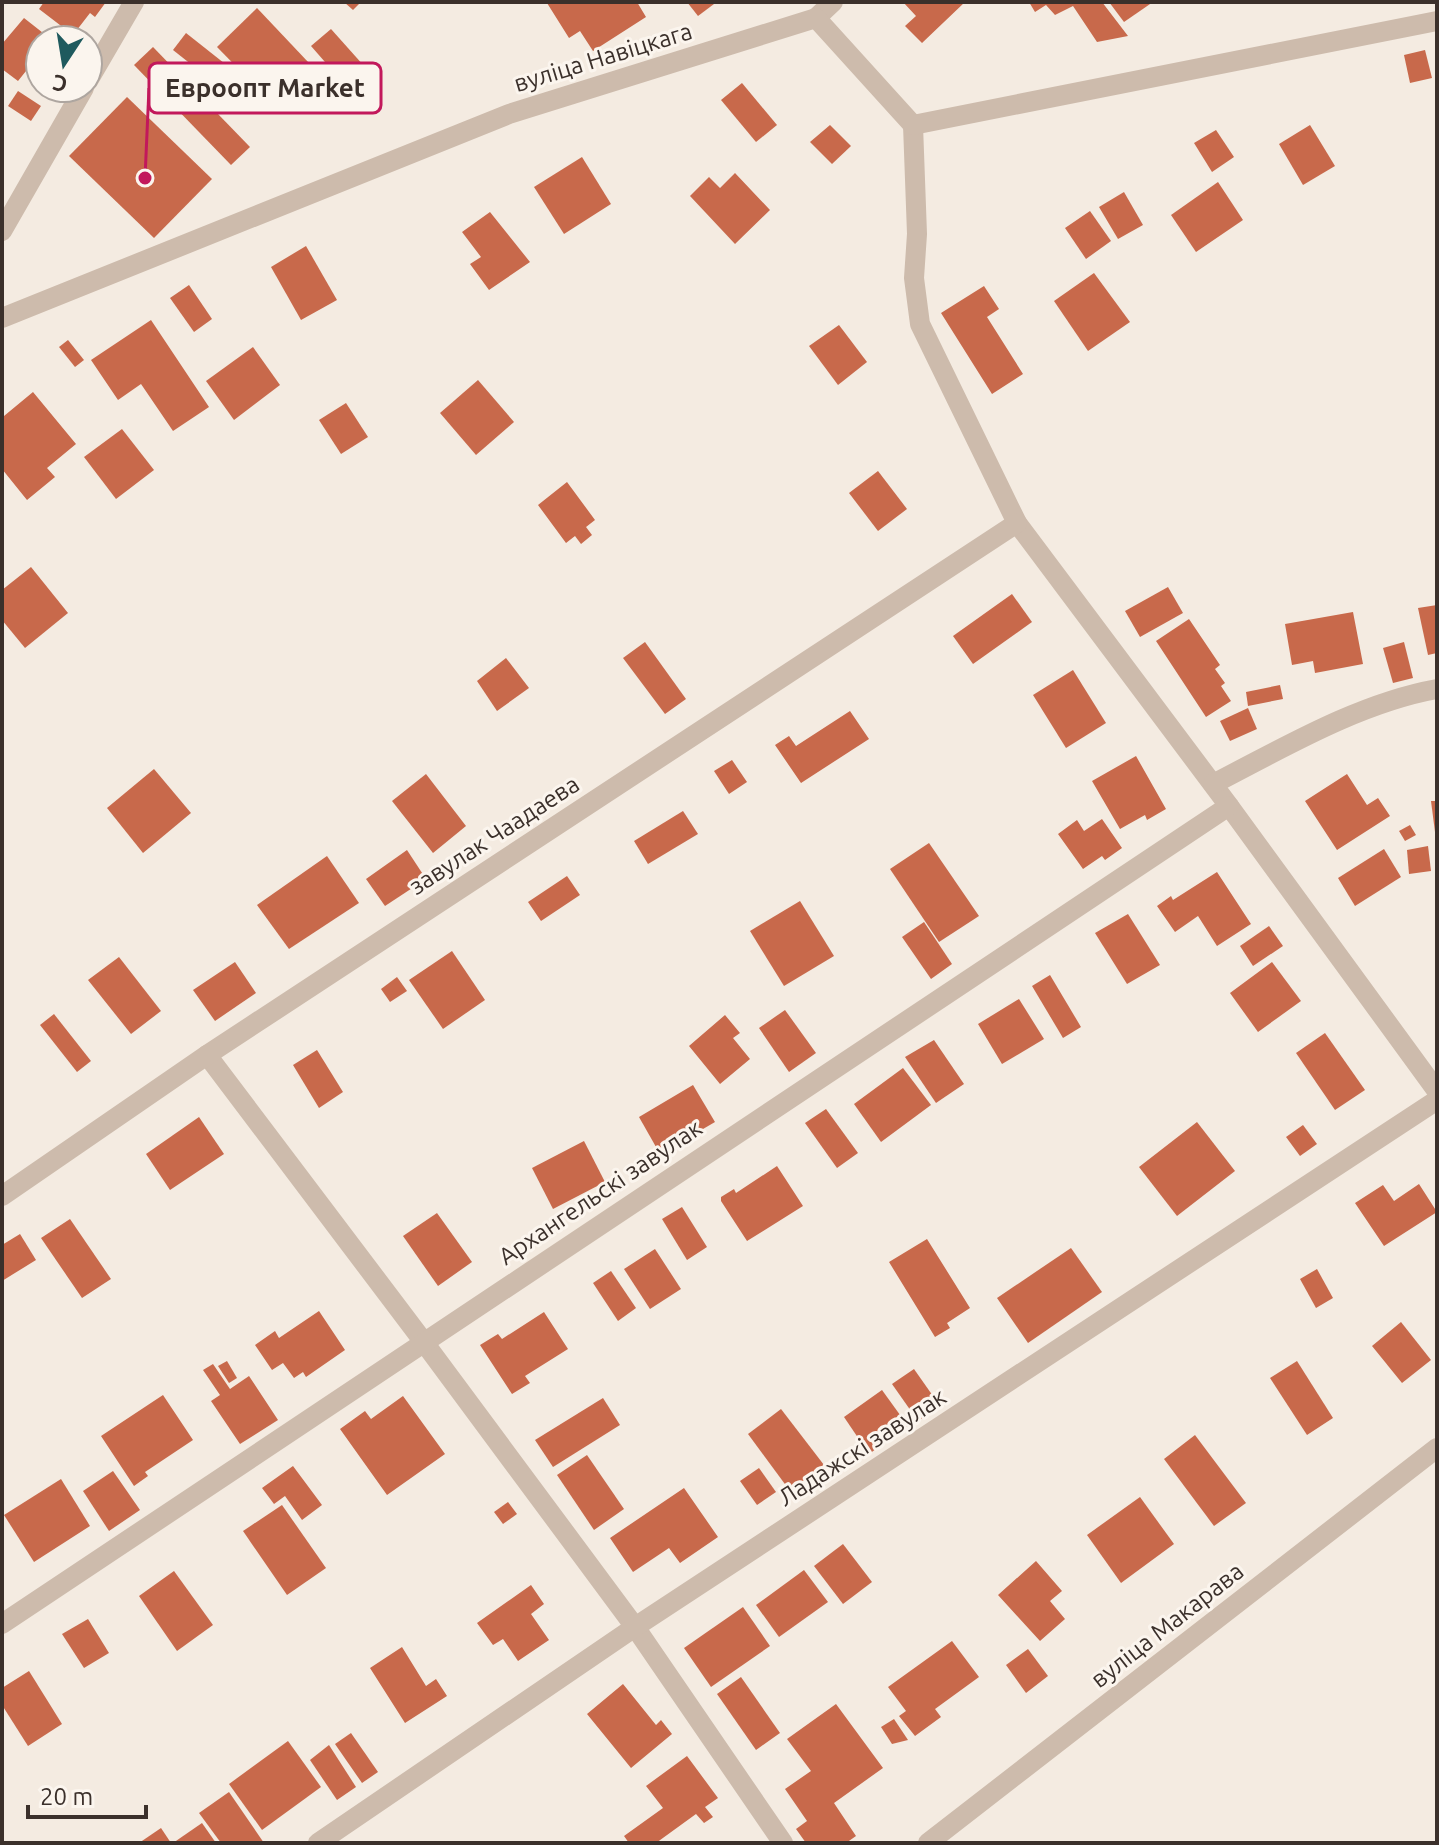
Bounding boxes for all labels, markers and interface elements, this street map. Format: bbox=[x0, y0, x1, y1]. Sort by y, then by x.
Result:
street label: вуліца Навіцкага bbox=[511, 17, 695, 97]
north arrow bbox=[24, 24, 104, 104]
callout: Евроопт Market bbox=[149, 63, 381, 113]
text: С bbox=[50, 70, 69, 98]
text: Евроопт Market bbox=[165, 73, 365, 102]
street label: завулак Чаадаева bbox=[404, 770, 584, 900]
street label: Архангельскі завулак bbox=[493, 1114, 707, 1270]
street label: Ладажскі завулак bbox=[773, 1383, 951, 1511]
street label: вуліца Макарава bbox=[1085, 1557, 1249, 1693]
scale bar bbox=[28, 1769, 146, 1819]
text: 20 m bbox=[40, 1783, 93, 1810]

